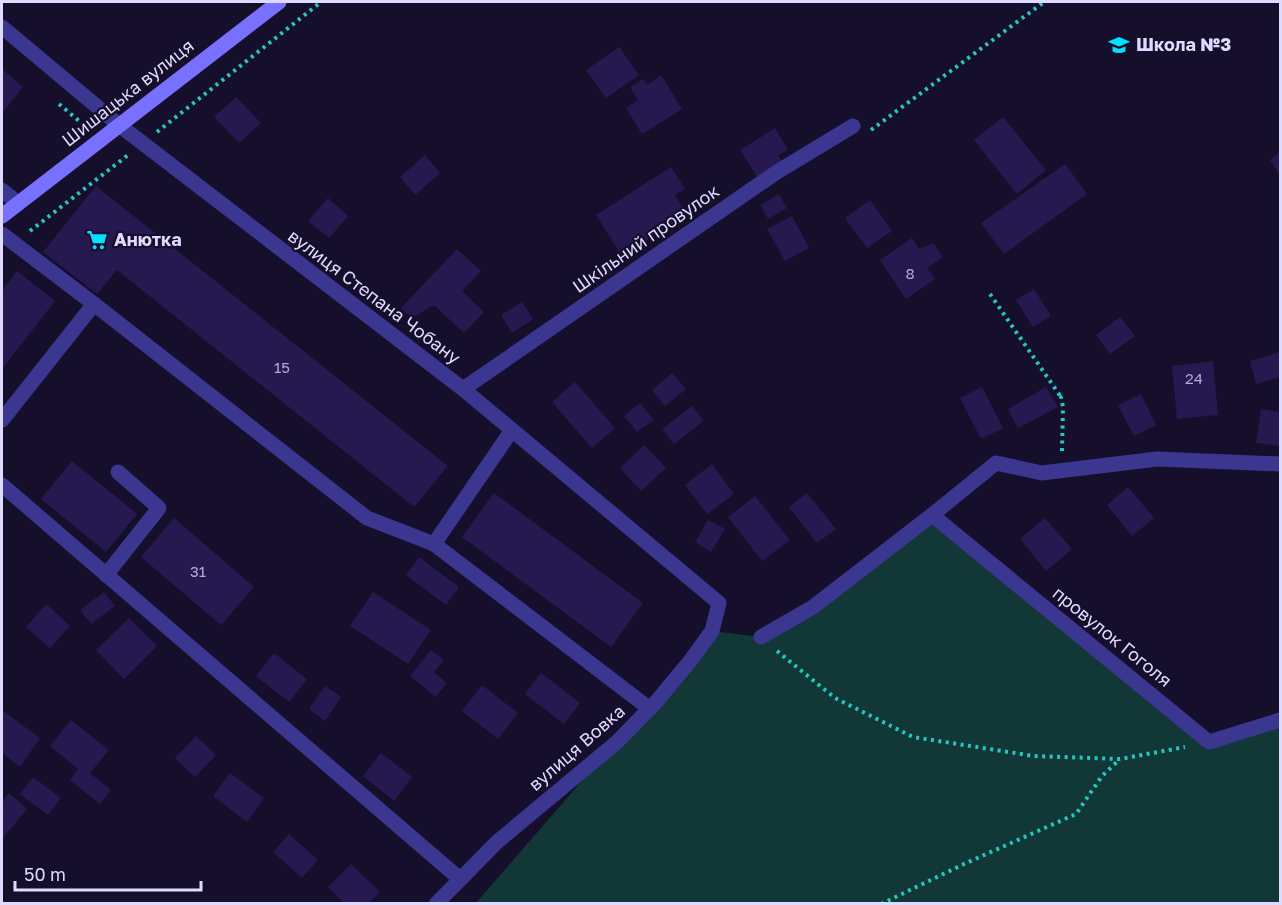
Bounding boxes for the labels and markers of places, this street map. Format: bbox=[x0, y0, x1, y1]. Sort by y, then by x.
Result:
school or university icon: Школа №3 bbox=[1107, 33, 1131, 57]
place label: Школа №3 bbox=[1136, 33, 1231, 55]
supermarket icon: Анютка bbox=[85, 228, 109, 252]
place label: Анютка bbox=[114, 228, 182, 250]

